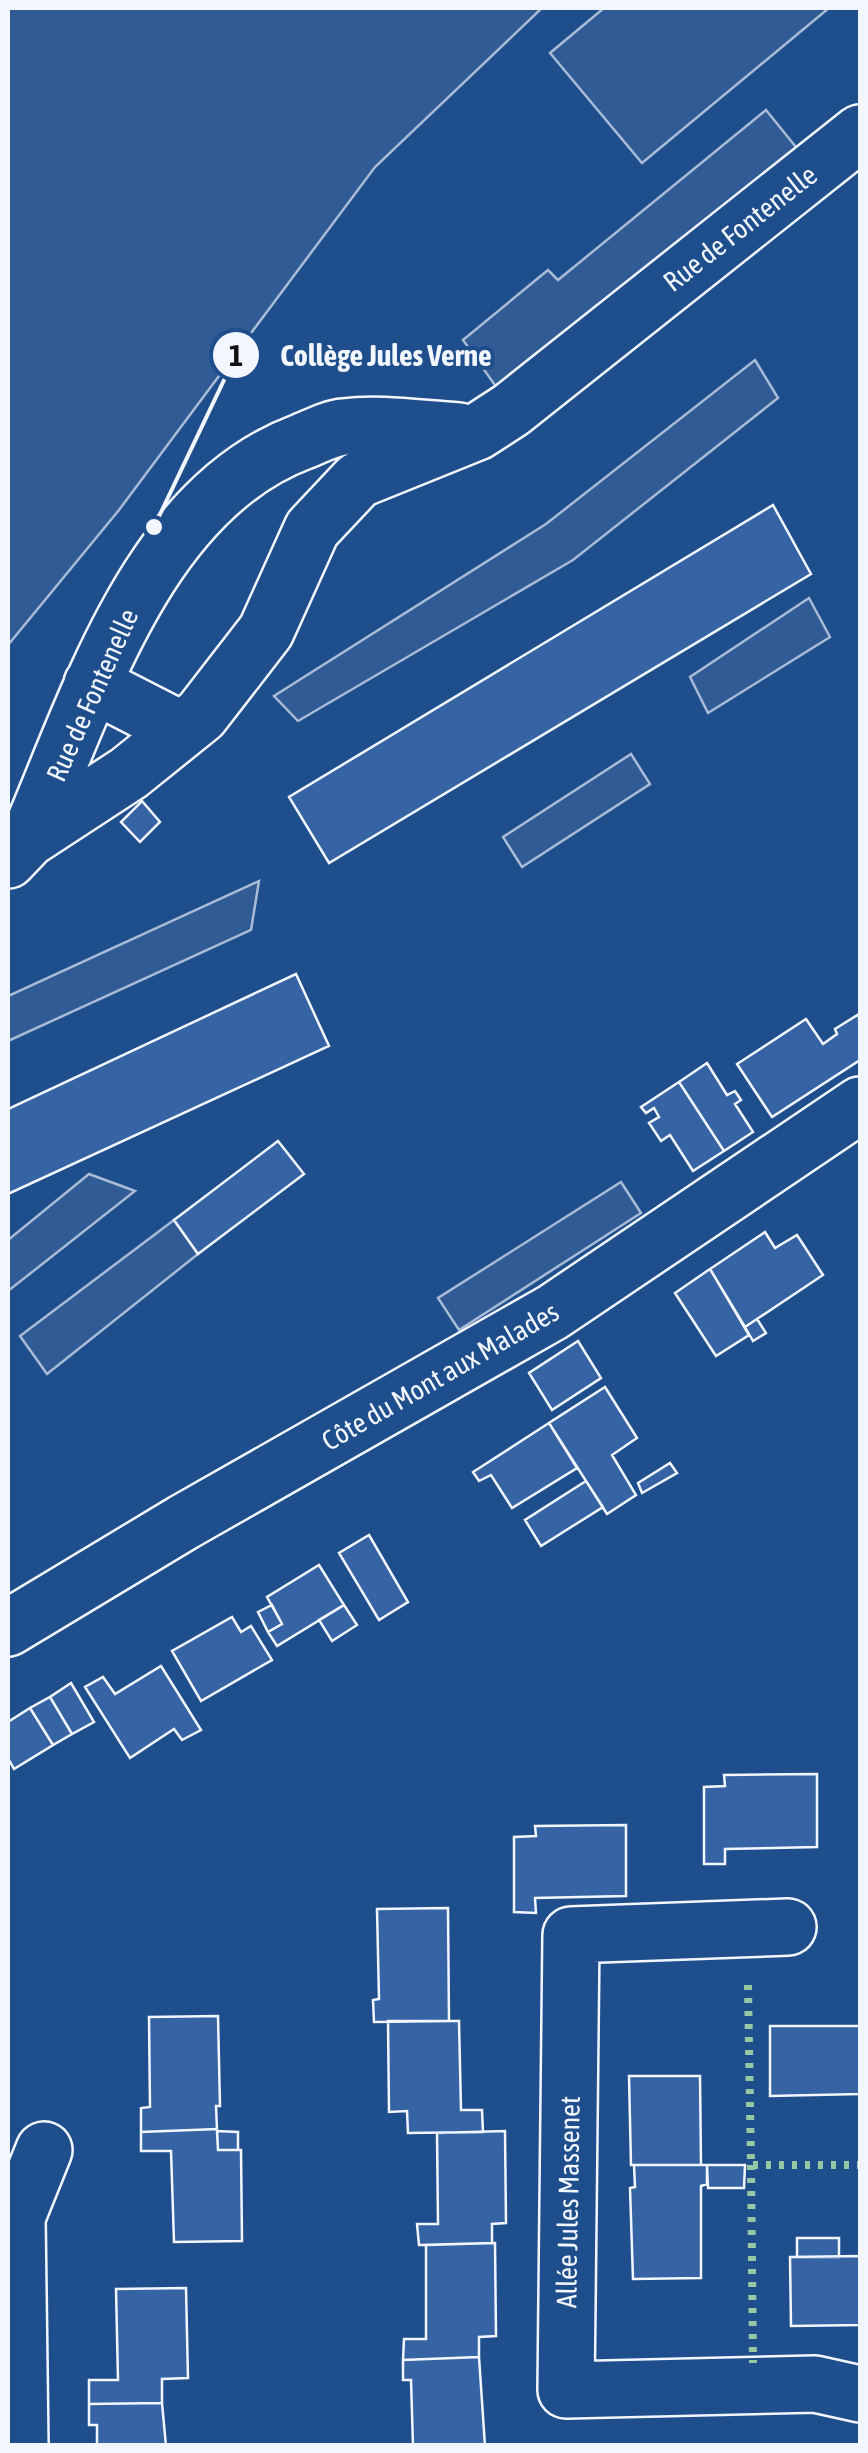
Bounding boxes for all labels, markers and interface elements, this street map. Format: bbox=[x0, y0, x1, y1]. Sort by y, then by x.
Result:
street label: Rue de Fontenelle bbox=[657, 158, 823, 298]
callout: Collège Jules Verne bbox=[211, 325, 512, 385]
text: 1 bbox=[229, 338, 243, 372]
text: Collège Jules Verne bbox=[280, 338, 492, 372]
street label: Rue de Fontenelle bbox=[40, 604, 144, 786]
street label: Côte du Mont aux Malades bbox=[316, 1295, 564, 1457]
street label: Allée Jules Massenet bbox=[550, 2096, 586, 2308]

